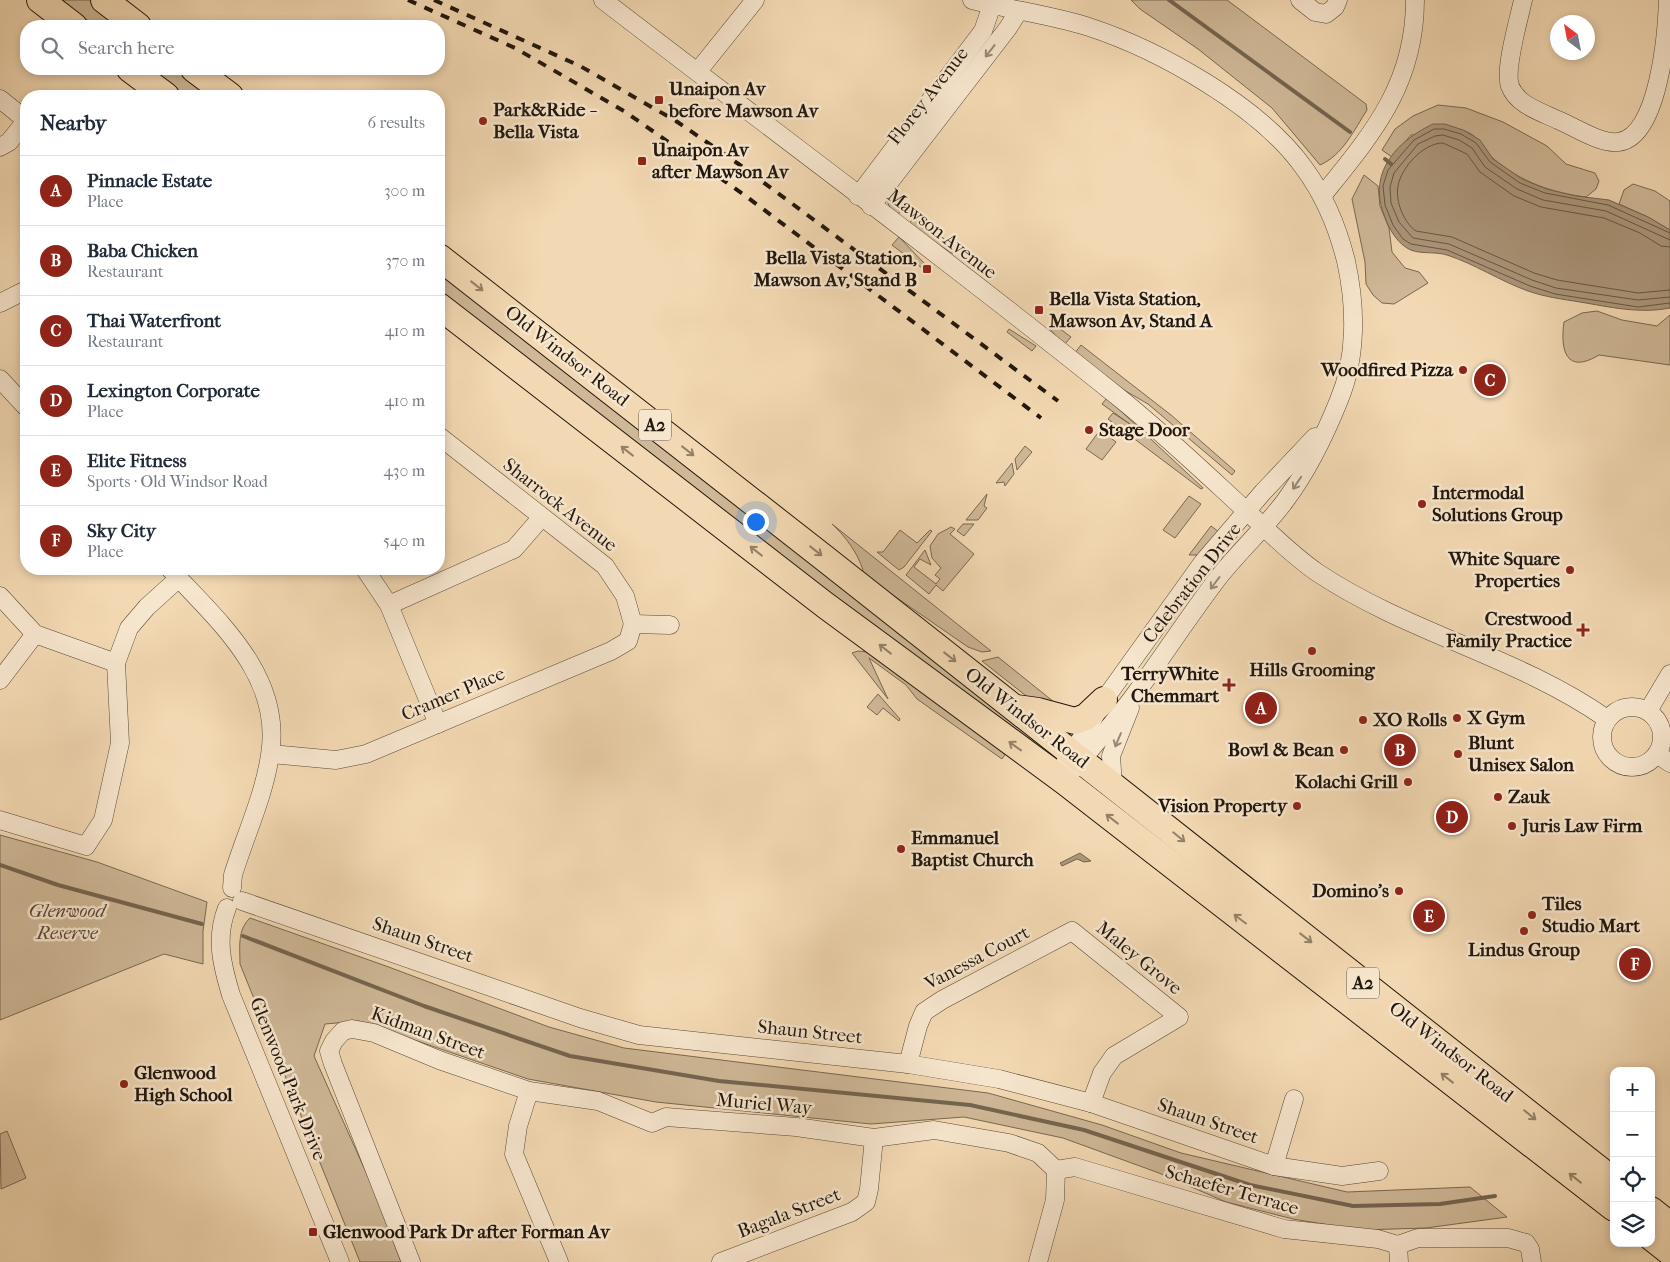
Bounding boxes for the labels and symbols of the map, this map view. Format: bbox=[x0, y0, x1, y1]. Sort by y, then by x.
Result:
north arrow bbox=[1550, 15, 1595, 60]
street label: Florey Avenue bbox=[883, 43, 973, 149]
one-way arrow bbox=[984, 45, 995, 58]
place label: Unaipon Av before Mawson Av bbox=[668, 78, 820, 122]
marker: Unaipon Av before Mawson Av bbox=[653, 94, 665, 106]
place label: Park&Ride - Bella Vista bbox=[493, 99, 597, 143]
marker: Park&Ride - Bella Vista bbox=[477, 115, 489, 127]
place label: Unaipon Av after Mawson Av bbox=[651, 139, 790, 183]
marker: Unaipon Av after Mawson Av bbox=[636, 155, 648, 167]
street label: Mawson Avenue bbox=[883, 184, 1001, 284]
place label: Bella Vista Station, Mawson Av, Stand B bbox=[753, 247, 917, 291]
marker: Bella Vista Station, Mawson Av, Stand B bbox=[921, 263, 933, 275]
one-way arrow bbox=[470, 281, 483, 292]
place label: Bella Vista Station, Mawson Av, Stand A bbox=[1048, 288, 1213, 332]
street label: Old Windsor Road bbox=[501, 301, 634, 412]
marker: Bella Vista Station, Mawson Av, Stand A bbox=[1033, 304, 1045, 316]
place label: Woodfired Pizza bbox=[1320, 359, 1454, 381]
pin: C bbox=[1474, 361, 1506, 399]
marker: Woodfired Pizza bbox=[1457, 364, 1469, 376]
road number: A2 bbox=[639, 410, 671, 440]
place label: Stage Door bbox=[1099, 419, 1191, 441]
marker: Stage Door bbox=[1083, 424, 1095, 436]
one-way arrow bbox=[681, 445, 694, 456]
one-way arrow bbox=[620, 446, 634, 456]
street label: Sharrock Avenue bbox=[499, 454, 621, 556]
one-way arrow bbox=[1292, 476, 1302, 490]
place label: Intermodal Solutions Group bbox=[1432, 482, 1563, 526]
marker: Intermodal Solutions Group bbox=[1416, 498, 1428, 510]
your location bbox=[743, 509, 769, 535]
street label: Celebration Drive bbox=[1138, 518, 1246, 648]
one-way arrow bbox=[749, 545, 762, 556]
one-way arrow bbox=[809, 546, 823, 556]
place label: White Square Properties bbox=[1447, 548, 1561, 592]
marker: White Square Properties bbox=[1564, 564, 1576, 576]
one-way arrow bbox=[1209, 576, 1220, 589]
place label: Crestwood Family Practice bbox=[1445, 608, 1573, 652]
marker: Crestwood Family Practice bbox=[1576, 623, 1590, 637]
one-way arrow bbox=[879, 644, 892, 655]
marker: Hills Grooming bbox=[1306, 645, 1318, 657]
one-way arrow bbox=[943, 652, 956, 663]
place label: Hills Grooming bbox=[1249, 659, 1376, 681]
street label: Cramer Place bbox=[398, 662, 508, 726]
street label: Old Windsor Road bbox=[961, 663, 1094, 774]
place label: TerryWhite Chemmart bbox=[1120, 663, 1220, 707]
marker: TerryWhite Chemmart bbox=[1223, 679, 1235, 691]
pin: A bbox=[1245, 689, 1277, 727]
place label: X Gym bbox=[1466, 707, 1525, 729]
place label: XO Rolls bbox=[1372, 709, 1447, 731]
marker: X Gym bbox=[1451, 712, 1463, 724]
marker: XO Rolls bbox=[1357, 714, 1369, 726]
pin: B bbox=[1384, 731, 1416, 769]
one-way arrow bbox=[1113, 732, 1123, 747]
place label: Blunt Unisex Salon bbox=[1467, 732, 1575, 776]
place label: Bowl & Bean bbox=[1228, 739, 1335, 761]
one-way arrow bbox=[1008, 741, 1022, 751]
marker: Bowl & Bean bbox=[1338, 744, 1350, 756]
marker: Blunt Unisex Salon bbox=[1452, 748, 1464, 760]
place label: Kolachi Grill bbox=[1295, 771, 1399, 793]
marker: Kolachi Grill bbox=[1402, 776, 1414, 788]
place label: Zauk bbox=[1508, 786, 1551, 808]
marker: Zauk bbox=[1492, 791, 1504, 803]
place label: Vision Property bbox=[1157, 795, 1288, 817]
pin: D bbox=[1436, 798, 1468, 836]
marker: Vision Property bbox=[1291, 800, 1303, 812]
one-way arrow bbox=[1106, 813, 1119, 824]
place label: Juris Law Firm bbox=[1520, 815, 1642, 837]
marker: Juris Law Firm bbox=[1506, 820, 1518, 832]
place label: Emmanuel Baptist Church bbox=[911, 827, 1034, 871]
one-way arrow bbox=[1172, 832, 1185, 843]
marker: Emmanuel Baptist Church bbox=[895, 843, 907, 855]
place label: Domino's bbox=[1312, 880, 1389, 902]
marker: Domino's bbox=[1393, 885, 1405, 897]
place label: Tiles Studio Mart bbox=[1541, 893, 1640, 937]
pin: E bbox=[1413, 897, 1445, 935]
park label: Glenwood Reserve bbox=[29, 900, 108, 944]
marker: Tiles Studio Mart bbox=[1526, 909, 1538, 921]
street label: Shaun Street bbox=[370, 912, 477, 968]
one-way arrow bbox=[1234, 913, 1247, 924]
street label: Maley Grove bbox=[1092, 917, 1186, 999]
street label: Vanessa Court bbox=[920, 921, 1033, 995]
marker: Lindus Group bbox=[1518, 925, 1530, 937]
one-way arrow bbox=[1299, 933, 1312, 944]
place label: Lindus Group bbox=[1468, 939, 1580, 961]
pin: F bbox=[1619, 945, 1651, 983]
road number: A2 bbox=[1347, 968, 1379, 998]
street label: Glenwood Park Drive bbox=[245, 994, 331, 1164]
street label: Old Windsor Road bbox=[1385, 997, 1518, 1108]
street label: Kidman Street bbox=[368, 1002, 488, 1064]
street label: Shaun Street bbox=[757, 1016, 864, 1048]
place label: Glenwood High School bbox=[134, 1062, 233, 1106]
one-way arrow bbox=[1441, 1072, 1454, 1083]
marker: Glenwood High School bbox=[118, 1078, 130, 1090]
street label: Muriel Way bbox=[715, 1089, 814, 1119]
street label: Shaun Street bbox=[1155, 1093, 1262, 1149]
one-way arrow bbox=[1523, 1109, 1536, 1120]
street label: Schaefer Terrace bbox=[1163, 1160, 1301, 1220]
one-way arrow bbox=[1569, 1172, 1582, 1183]
street label: Bagala Street bbox=[734, 1183, 844, 1243]
place label: Glenwood Park Dr after Forman Av bbox=[323, 1221, 611, 1243]
marker: Glenwood Park Dr after Forman Av bbox=[307, 1226, 319, 1238]

